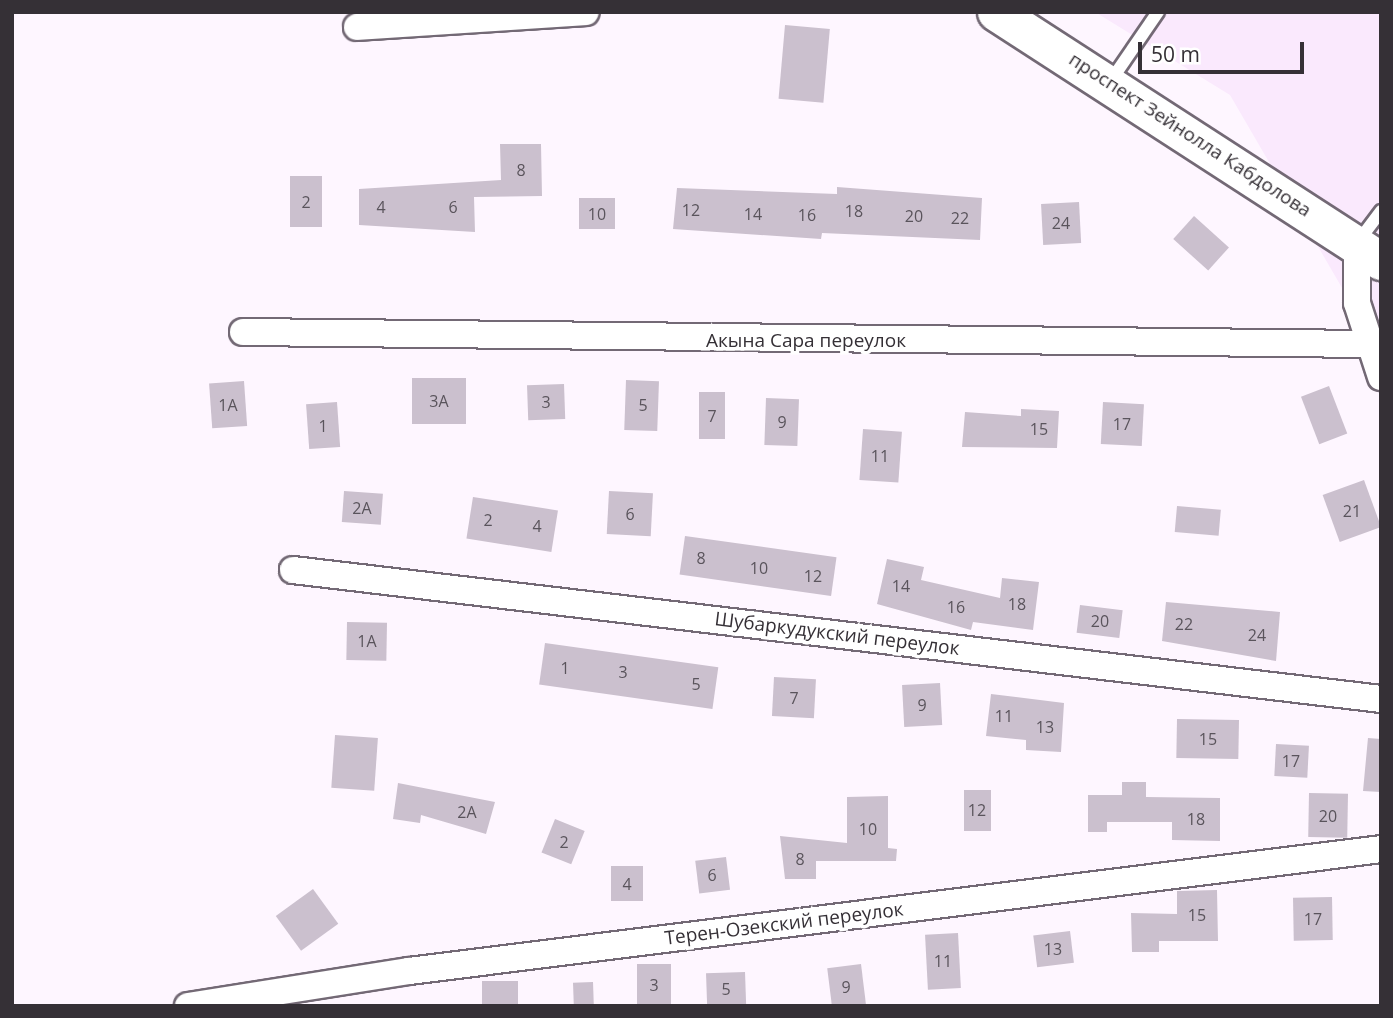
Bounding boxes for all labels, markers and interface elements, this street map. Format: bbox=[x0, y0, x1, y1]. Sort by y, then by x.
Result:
scale bar bbox=[1141, 28, 1307, 72]
text: 50 m bbox=[1151, 40, 1200, 68]
street label: проспект Зейнолла Кабдолова bbox=[1065, 48, 1315, 222]
house number: 8 bbox=[516, 160, 526, 180]
house number: 2 bbox=[301, 192, 311, 212]
house number: 4 bbox=[376, 197, 386, 217]
house number: 6 bbox=[448, 197, 458, 217]
house number: 12 bbox=[682, 200, 700, 220]
house number: 18 bbox=[845, 201, 863, 221]
house number: 10 bbox=[588, 204, 606, 224]
house number: 14 bbox=[744, 204, 762, 224]
house number: 16 bbox=[798, 205, 816, 225]
house number: 20 bbox=[905, 206, 923, 226]
house number: 22 bbox=[951, 208, 969, 228]
house number: 24 bbox=[1052, 213, 1070, 233]
street label: Акына Сара переулок bbox=[706, 330, 906, 352]
house number: 3А bbox=[429, 391, 449, 411]
house number: 3 bbox=[541, 392, 551, 412]
house number: 1А bbox=[218, 395, 238, 415]
house number: 5 bbox=[638, 395, 648, 415]
house number: 7 bbox=[707, 406, 717, 426]
house number: 9 bbox=[777, 412, 787, 432]
house number: 17 bbox=[1113, 414, 1131, 434]
house number: 1 bbox=[318, 416, 328, 436]
house number: 15 bbox=[1030, 419, 1048, 439]
house number: 11 bbox=[871, 446, 889, 466]
house number: 2А bbox=[352, 498, 372, 518]
house number: 21 bbox=[1343, 501, 1361, 521]
house number: 6 bbox=[625, 504, 635, 524]
house number: 2 bbox=[483, 510, 493, 530]
house number: 4 bbox=[532, 516, 542, 536]
house number: 8 bbox=[696, 548, 706, 568]
house number: 10 bbox=[750, 558, 768, 578]
house number: 12 bbox=[804, 566, 822, 586]
house number: 14 bbox=[892, 576, 910, 596]
house number: 18 bbox=[1008, 594, 1026, 614]
house number: 16 bbox=[947, 597, 965, 617]
street label: Шубаркудукский переулок bbox=[713, 608, 961, 660]
house number: 20 bbox=[1091, 611, 1109, 631]
house number: 22 bbox=[1175, 614, 1193, 634]
house number: 24 bbox=[1248, 625, 1266, 645]
house number: 1А bbox=[357, 631, 377, 651]
house number: 1 bbox=[560, 658, 570, 678]
house number: 3 bbox=[618, 662, 628, 682]
house number: 5 bbox=[691, 674, 701, 694]
house number: 7 bbox=[789, 688, 799, 708]
house number: 9 bbox=[917, 695, 927, 715]
house number: 11 bbox=[995, 706, 1013, 726]
house number: 13 bbox=[1036, 717, 1054, 737]
house number: 15 bbox=[1199, 729, 1217, 749]
house number: 17 bbox=[1282, 751, 1300, 771]
house number: 12 bbox=[968, 800, 986, 820]
house number: 2А bbox=[457, 802, 477, 822]
house number: 20 bbox=[1319, 806, 1337, 826]
house number: 18 bbox=[1187, 809, 1205, 829]
house number: 10 bbox=[859, 819, 877, 839]
house number: 2 bbox=[559, 832, 569, 852]
house number: 8 bbox=[795, 849, 805, 869]
house number: 6 bbox=[707, 865, 717, 885]
house number: 4 bbox=[622, 874, 632, 894]
street label: Терен-Озекский переулок bbox=[663, 898, 905, 950]
house number: 15 bbox=[1188, 905, 1206, 925]
house number: 17 bbox=[1304, 909, 1322, 929]
house number: 13 bbox=[1044, 939, 1062, 959]
house number: 11 bbox=[934, 951, 952, 971]
house number: 3 bbox=[649, 975, 659, 995]
house number: 9 bbox=[841, 977, 851, 997]
house number: 5 bbox=[721, 979, 731, 999]

